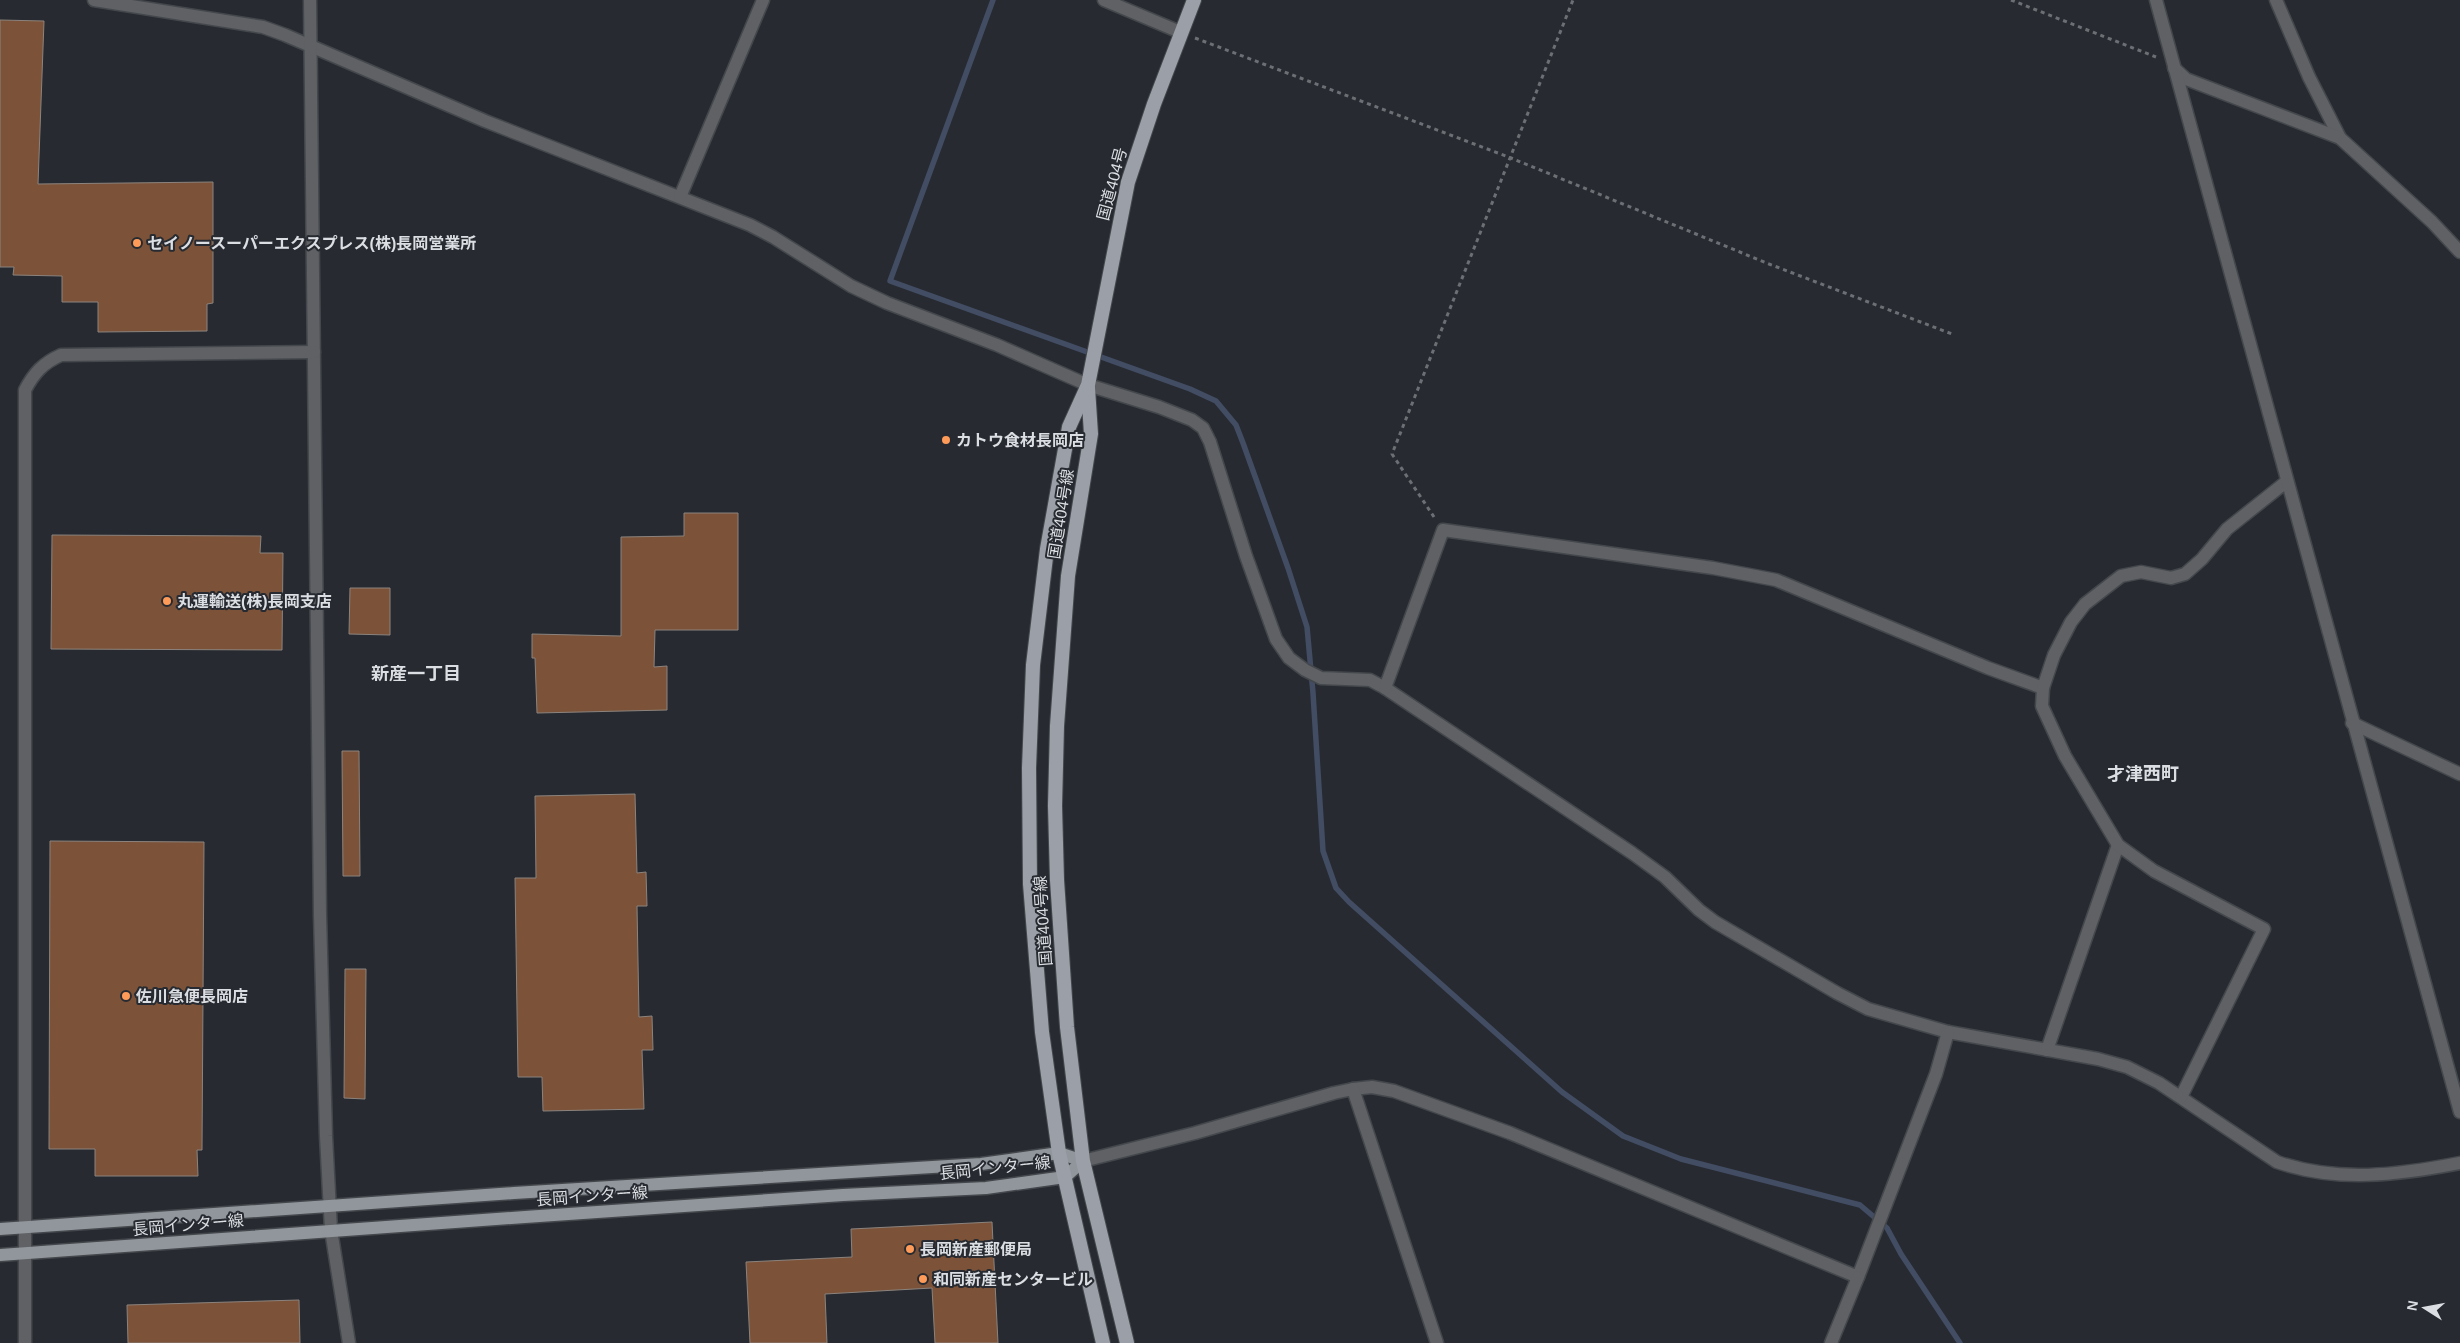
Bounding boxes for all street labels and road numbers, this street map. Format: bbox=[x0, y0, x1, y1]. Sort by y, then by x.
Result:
street label: 国道404号 bbox=[1094, 146, 1130, 222]
street label: 国道404号線 bbox=[1046, 468, 1076, 560]
street label: 国道404号線 bbox=[1031, 875, 1055, 967]
street label: 長岡インター線 bbox=[938, 1154, 1052, 1182]
street label: 長岡インター線 bbox=[536, 1184, 648, 1208]
street label: 長岡インター線 bbox=[131, 1212, 245, 1238]

